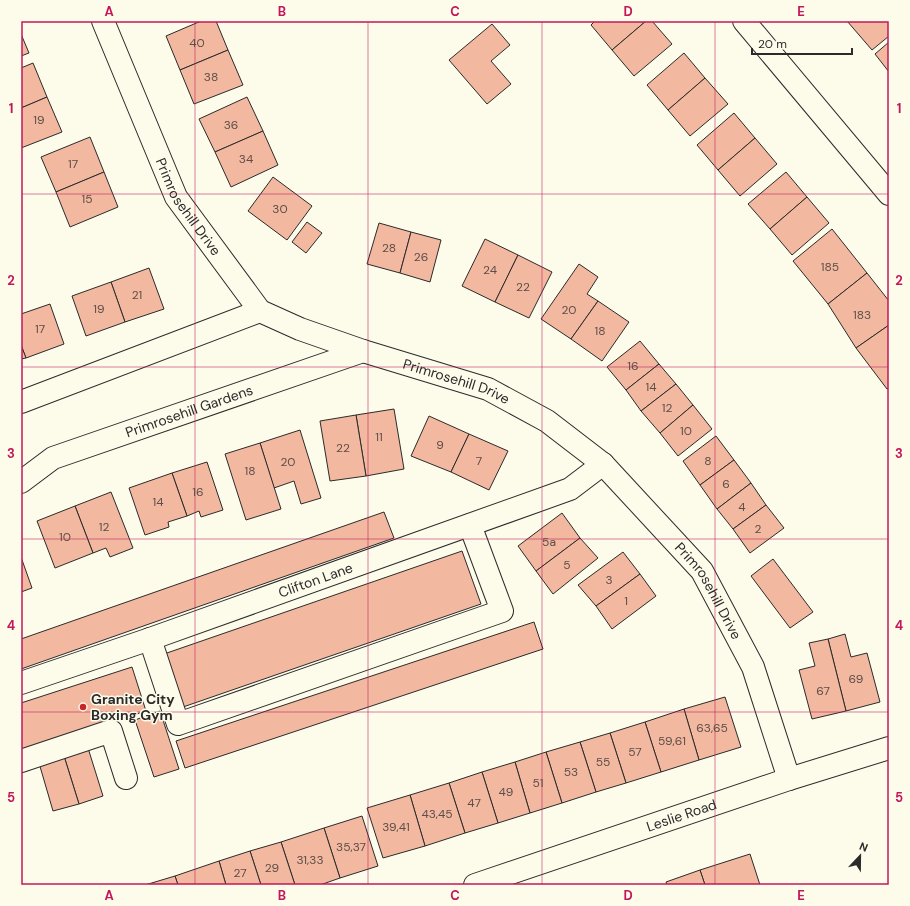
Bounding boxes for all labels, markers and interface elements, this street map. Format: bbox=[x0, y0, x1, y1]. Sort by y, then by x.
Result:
text: A bbox=[104, 3, 114, 20]
text: B bbox=[278, 3, 286, 20]
text: C bbox=[450, 3, 460, 20]
text: D bbox=[623, 3, 633, 20]
text: E bbox=[797, 3, 805, 20]
scale bar bbox=[752, 30, 852, 56]
house number: 40 bbox=[189, 35, 205, 51]
text: 20 m bbox=[758, 36, 787, 52]
house number: 38 bbox=[204, 69, 218, 85]
text: 1 bbox=[9, 100, 13, 117]
text: 1 bbox=[897, 100, 901, 117]
house number: 19 bbox=[33, 112, 45, 128]
house number: 36 bbox=[224, 117, 238, 133]
house number: 34 bbox=[239, 151, 253, 167]
street label: Primrosehill Drive bbox=[152, 155, 225, 259]
house number: 17 bbox=[68, 156, 78, 172]
house number: 15 bbox=[81, 191, 93, 207]
house number: 30 bbox=[272, 201, 288, 217]
house number: 28 bbox=[382, 240, 396, 256]
house number: 26 bbox=[414, 249, 428, 265]
house number: 185 bbox=[821, 259, 839, 275]
house number: 24 bbox=[483, 262, 497, 278]
text: 2 bbox=[7, 272, 15, 289]
text: 2 bbox=[895, 272, 903, 289]
house number: 22 bbox=[516, 279, 530, 295]
house number: 21 bbox=[132, 287, 142, 303]
house number: 19 bbox=[93, 301, 105, 317]
house number: 20 bbox=[561, 302, 577, 318]
house number: 183 bbox=[853, 307, 871, 323]
house number: 17 bbox=[35, 321, 45, 337]
house number: 18 bbox=[594, 323, 606, 339]
street label: Primrosehill Drive bbox=[401, 355, 513, 408]
house number: 16 bbox=[627, 358, 639, 374]
house number: 14 bbox=[645, 379, 657, 395]
street label: Primrosehill Gardens bbox=[123, 381, 255, 441]
house number: 12 bbox=[662, 400, 672, 416]
house number: 10 bbox=[680, 423, 692, 439]
house number: 11 bbox=[375, 429, 383, 445]
house number: 9 bbox=[436, 437, 444, 453]
house number: 22 bbox=[336, 440, 350, 456]
text: 3 bbox=[7, 445, 15, 462]
text: 3 bbox=[895, 445, 903, 462]
house number: 7 bbox=[476, 453, 482, 469]
house number: 8 bbox=[704, 453, 712, 469]
house number: 20 bbox=[280, 454, 296, 470]
house number: 18 bbox=[244, 463, 256, 479]
house number: 6 bbox=[722, 476, 730, 492]
house number: 16 bbox=[192, 484, 204, 500]
house number: 14 bbox=[152, 494, 164, 510]
house number: 4 bbox=[738, 499, 746, 515]
house number: 12 bbox=[99, 519, 109, 535]
house number: 2 bbox=[755, 521, 762, 537]
house number: 10 bbox=[59, 529, 71, 545]
house number: 5a bbox=[542, 534, 556, 550]
street label: Primrosehill Drive bbox=[671, 539, 746, 642]
house number: 5 bbox=[563, 557, 571, 573]
street label: Clifton Lane bbox=[276, 558, 355, 601]
house number: 3 bbox=[605, 572, 613, 588]
house number: 1 bbox=[624, 593, 628, 609]
text: 4 bbox=[7, 617, 15, 634]
text: 4 bbox=[895, 617, 903, 634]
house number: 69 bbox=[849, 671, 863, 687]
house number: 67 bbox=[816, 683, 830, 699]
place label: Granite City Boxing Gym bbox=[91, 690, 175, 724]
marker: Granite City Boxing Gym bbox=[78, 702, 88, 712]
house number: 63,65 bbox=[696, 720, 728, 736]
house number: 59,61 bbox=[658, 733, 686, 749]
house number: 57 bbox=[628, 744, 642, 760]
house number: 55 bbox=[596, 754, 610, 770]
house number: 53 bbox=[564, 764, 578, 780]
house number: 51 bbox=[532, 775, 544, 791]
house number: 49 bbox=[499, 784, 513, 800]
text: 5 bbox=[7, 789, 15, 806]
text: 5 bbox=[895, 789, 903, 806]
house number: 47 bbox=[467, 795, 481, 811]
street label: Leslie Road bbox=[644, 795, 719, 835]
house number: 43,45 bbox=[421, 806, 453, 822]
house number: 39,41 bbox=[382, 819, 410, 835]
north arrow bbox=[840, 836, 880, 876]
house number: 35,37 bbox=[336, 839, 366, 855]
text: N bbox=[857, 839, 870, 855]
house number: 31,33 bbox=[296, 852, 324, 868]
house number: 29 bbox=[265, 860, 279, 876]
house number: 27 bbox=[233, 865, 247, 881]
text: A bbox=[104, 887, 114, 904]
text: B bbox=[278, 887, 286, 904]
text: C bbox=[450, 887, 460, 904]
text: D bbox=[623, 887, 633, 904]
text: E bbox=[797, 887, 805, 904]

